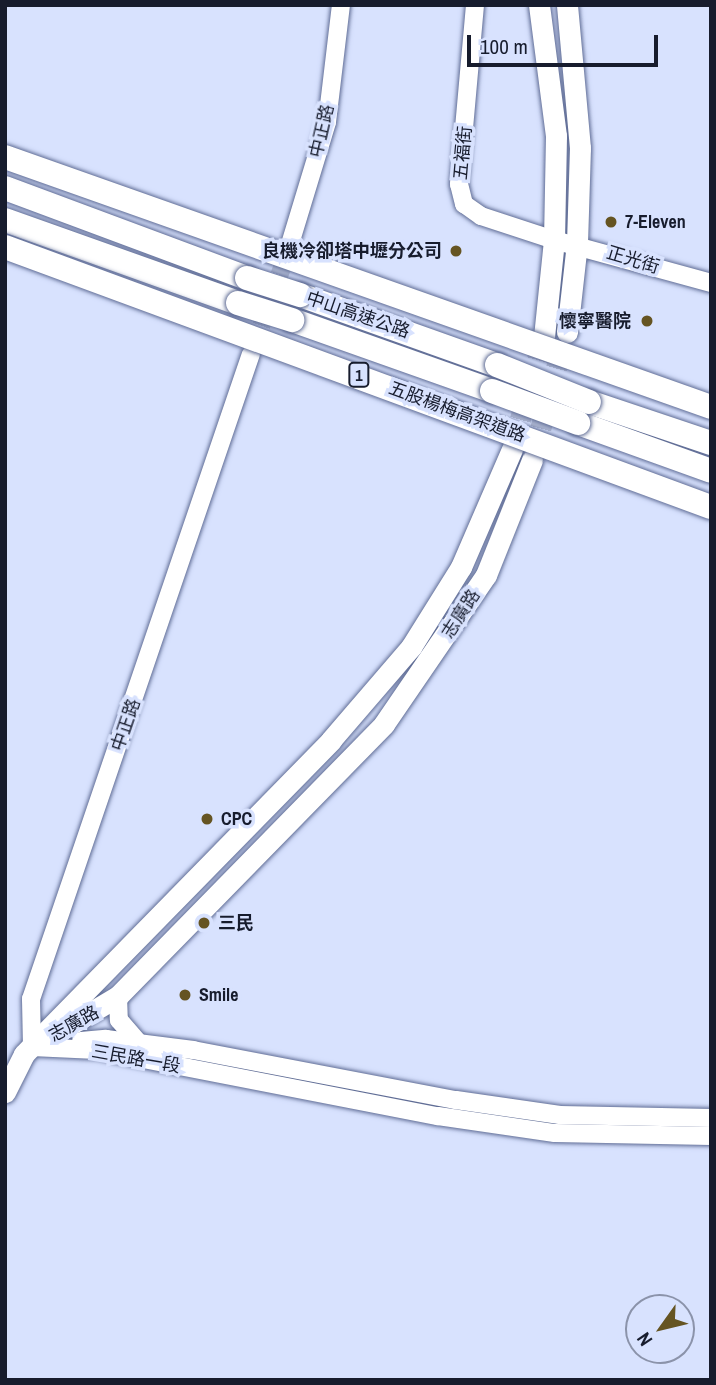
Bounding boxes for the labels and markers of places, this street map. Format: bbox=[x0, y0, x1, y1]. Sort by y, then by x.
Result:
place label: 7-Eleven bbox=[625, 211, 686, 233]
marker: 7-Eleven bbox=[603, 214, 619, 230]
place label: 良機冷卻塔中壢分公司 bbox=[262, 240, 442, 262]
marker: 良機冷卻塔中壢分公司 bbox=[448, 243, 464, 259]
place label: 懷寧醫院 bbox=[559, 310, 631, 332]
marker: 懷寧醫院 bbox=[637, 311, 657, 331]
place label: CPC bbox=[221, 808, 252, 830]
marker: CPC bbox=[199, 811, 215, 827]
place label: 三民 bbox=[218, 912, 254, 934]
marker: 三民 bbox=[196, 915, 212, 931]
place label: Smile bbox=[199, 984, 238, 1006]
marker: Smile bbox=[177, 987, 193, 1003]

